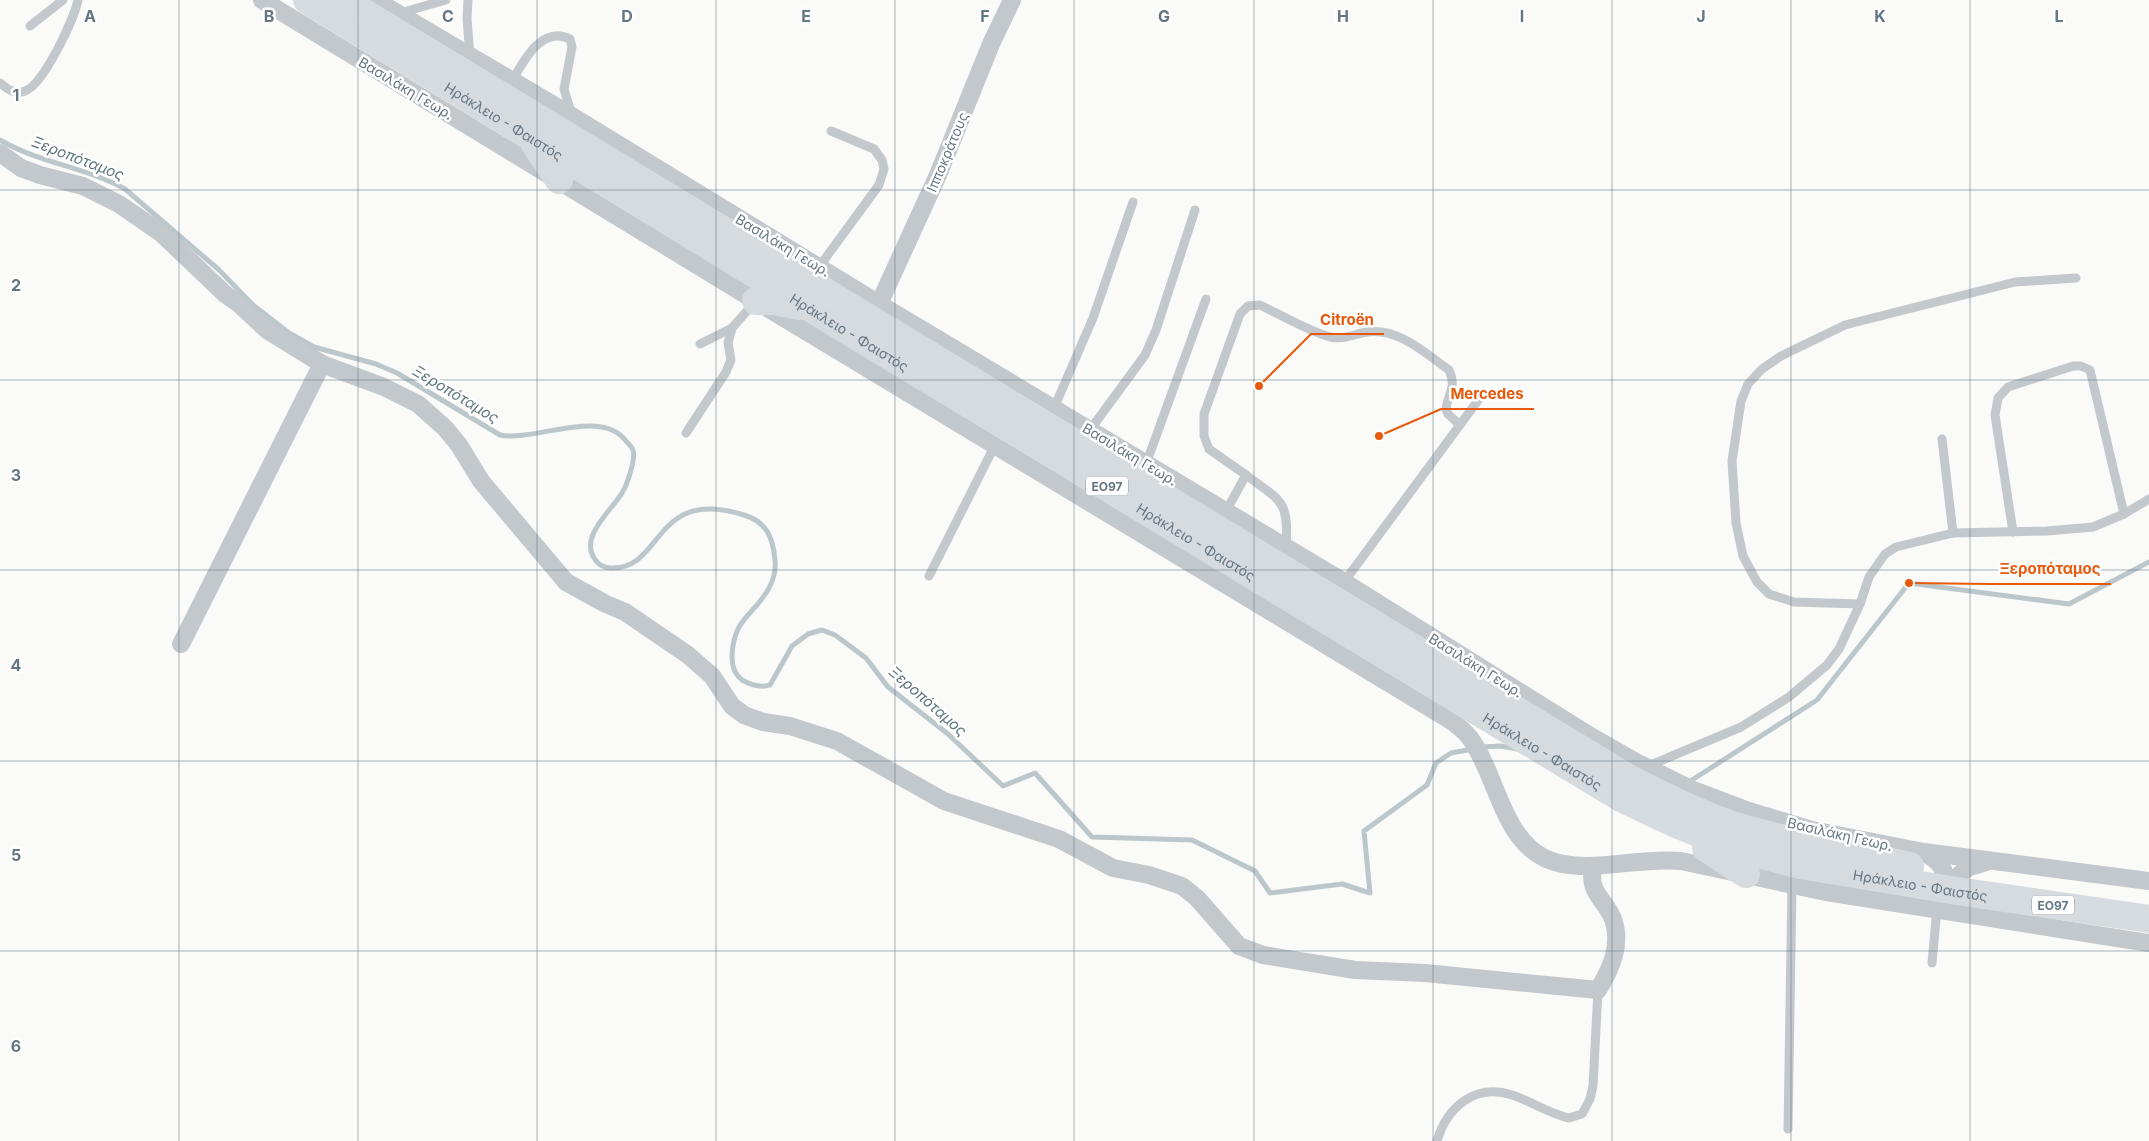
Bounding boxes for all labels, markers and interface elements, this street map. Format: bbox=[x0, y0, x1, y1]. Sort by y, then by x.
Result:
text: A bbox=[84, 6, 96, 26]
text: B bbox=[264, 6, 274, 26]
text: C bbox=[442, 6, 454, 26]
text: D bbox=[621, 6, 633, 26]
text: E bbox=[801, 6, 811, 26]
text: F bbox=[980, 6, 990, 26]
text: G bbox=[1158, 6, 1170, 26]
text: H bbox=[1337, 6, 1349, 26]
text: I bbox=[1520, 6, 1524, 26]
text: J bbox=[1696, 6, 1706, 26]
text: K bbox=[1874, 6, 1886, 26]
text: L bbox=[2054, 6, 2064, 26]
street label: Βασιλάκη Γεωρ. bbox=[356, 53, 456, 123]
street label: Ηράκλειο - Φαιστός bbox=[442, 78, 566, 163]
text: 1 bbox=[13, 85, 19, 105]
street label: Ιπποκράτους bbox=[923, 110, 971, 194]
water label: Ξεροπόταμος bbox=[29, 132, 127, 184]
street label: Βασιλάκη Γεωρ. bbox=[733, 210, 833, 280]
text: 2 bbox=[11, 275, 21, 295]
street label: Ηράκλειο - Φαιστός bbox=[787, 289, 912, 374]
callout: Citroën bbox=[1311, 304, 1384, 334]
text: Citroën bbox=[1320, 310, 1374, 329]
water label: Ξεροπόταμος bbox=[410, 361, 503, 427]
callout: Mercedes bbox=[1441, 379, 1534, 409]
text: Mercedes bbox=[1450, 384, 1524, 403]
street label: Βασιλάκη Γεωρ. bbox=[1080, 419, 1180, 489]
text: 3 bbox=[11, 465, 21, 485]
road number: ΕΟ97 bbox=[1086, 476, 1128, 496]
street label: Ηράκλειο - Φαιστός bbox=[1134, 499, 1259, 584]
callout: Ξεροπόταμος bbox=[1990, 554, 2111, 584]
text: Ξεροπόταμος bbox=[1999, 559, 2101, 578]
street label: Βασιλάκη Γεωρ. bbox=[1426, 629, 1526, 701]
text: 4 bbox=[11, 655, 22, 675]
water label: Ξεροπόταμος bbox=[885, 662, 971, 740]
street label: Ηράκλειο - Φαιστός bbox=[1480, 708, 1605, 793]
street label: Βασιλάκη Γεωρ. bbox=[1786, 814, 1894, 854]
text: 5 bbox=[11, 845, 21, 865]
street label: Ηράκλειο - Φαιστός bbox=[1852, 865, 1989, 904]
road number: ΕΟ97 bbox=[2032, 896, 2074, 914]
text: 6 bbox=[11, 1036, 21, 1056]

